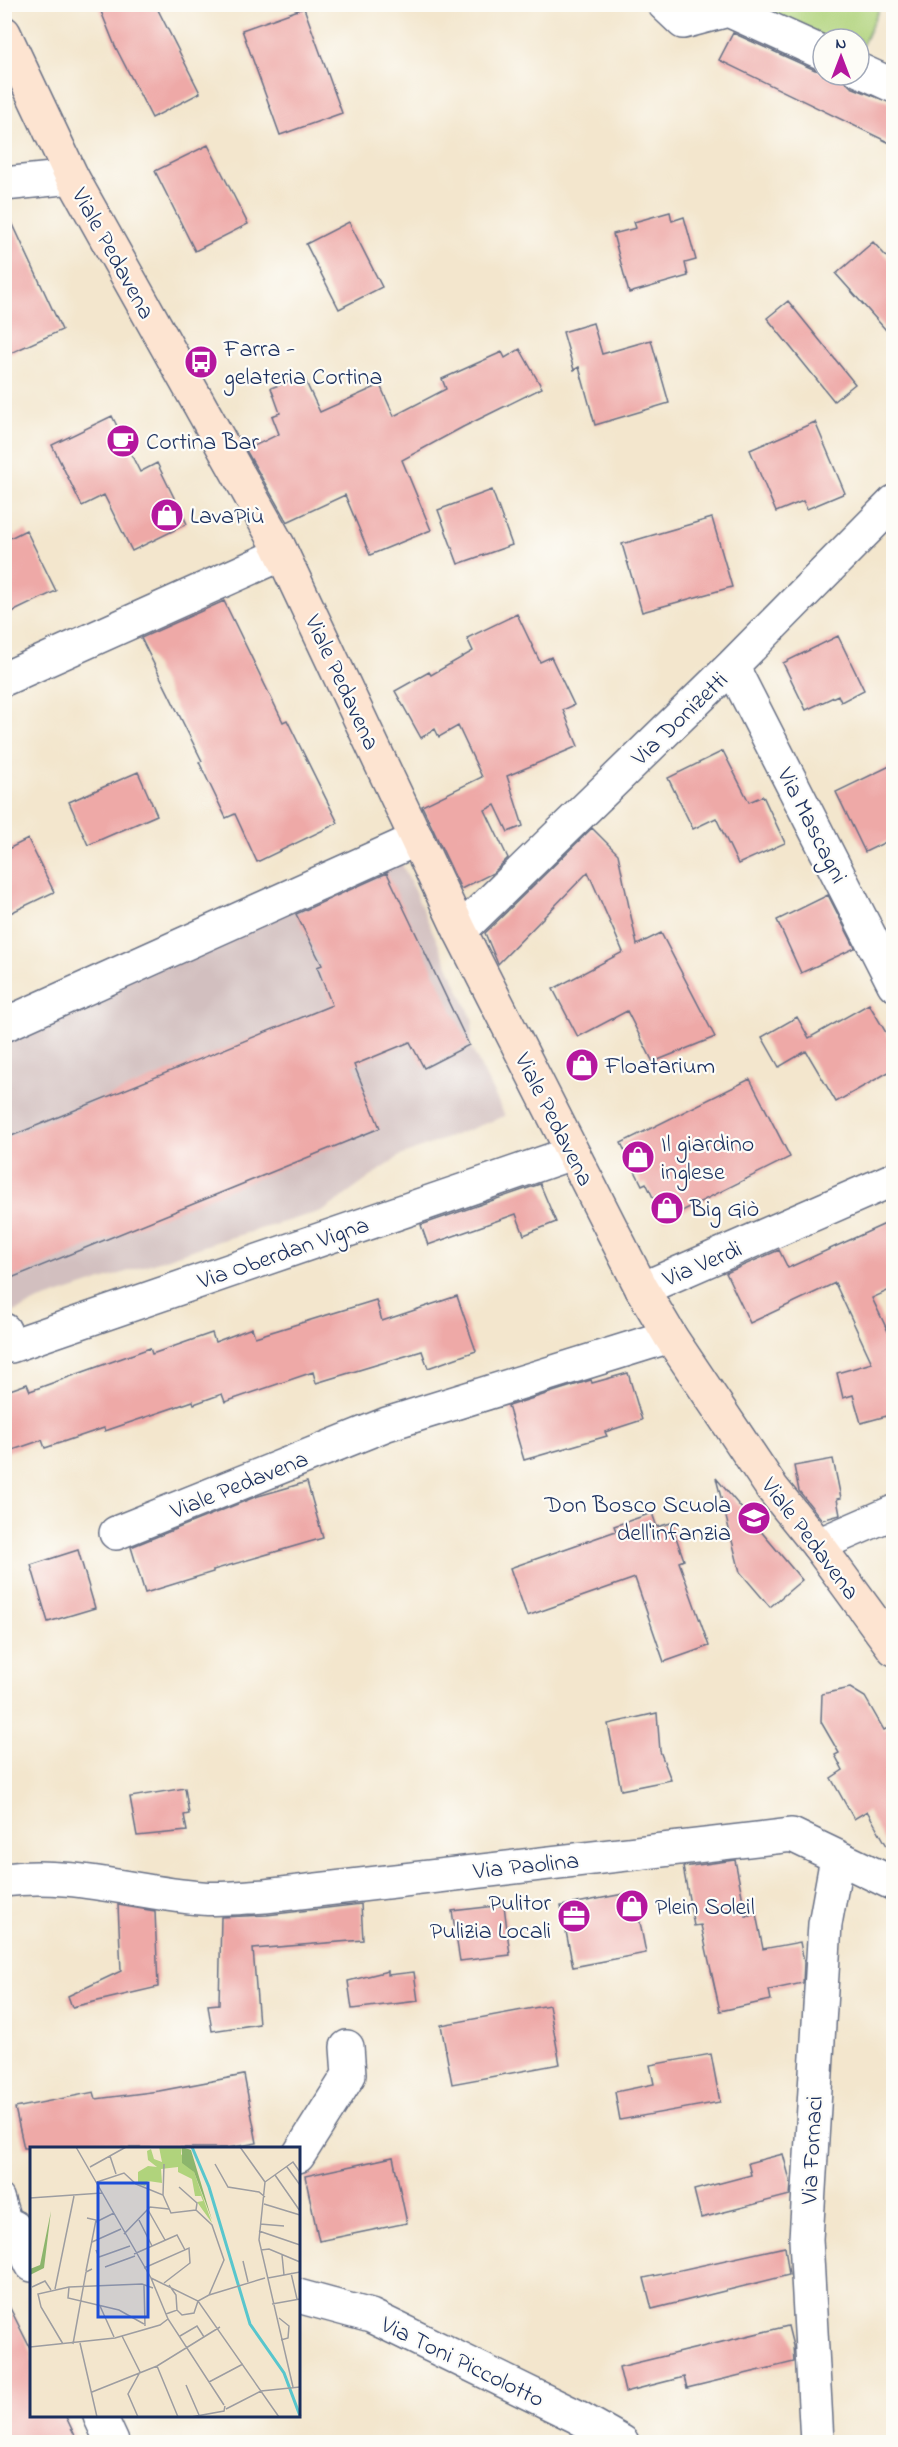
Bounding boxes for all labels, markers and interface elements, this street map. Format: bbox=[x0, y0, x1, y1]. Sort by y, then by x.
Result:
north arrow bbox=[811, 27, 871, 87]
text: N bbox=[836, 32, 847, 56]
street label: Viale Pedavena bbox=[61, 181, 162, 326]
place label: Farra - gelateria Cortina bbox=[223, 333, 382, 396]
bus stop icon: Farra - gelateria Cortina bbox=[183, 344, 219, 380]
cafe icon: Cortina Bar bbox=[105, 423, 141, 459]
place label: Cortina Bar bbox=[146, 426, 259, 461]
shop icon: LavaPiù bbox=[149, 497, 185, 533]
place label: LavaPiù bbox=[190, 500, 265, 535]
street label: Viale Pedavena bbox=[294, 609, 387, 756]
street label: Via Donizetti bbox=[624, 664, 737, 776]
street label: Via Mascagni bbox=[766, 761, 855, 890]
street label: Viale Pedavena bbox=[504, 1046, 601, 1193]
shop icon: Floatarium bbox=[564, 1047, 600, 1083]
place label: Floatarium bbox=[604, 1050, 715, 1085]
place label: Il giardino inglese bbox=[661, 1128, 754, 1191]
shop icon: Il giardino inglese bbox=[620, 1139, 656, 1175]
shop icon: Big Giò bbox=[649, 1190, 685, 1226]
place label: Big Giò bbox=[689, 1193, 759, 1228]
street label: Via Oberdan Vigna bbox=[193, 1209, 374, 1300]
street label: Via Verdi bbox=[657, 1233, 748, 1298]
street label: Viale Pedavena bbox=[165, 1443, 314, 1530]
street label: Viale Pedavena bbox=[751, 1470, 867, 1608]
place label: Don Bosco Scuola dell'infanzia bbox=[544, 1489, 731, 1552]
school or university icon: Don Bosco Scuola dell'infanzia bbox=[736, 1500, 772, 1536]
street label: Via Paolina bbox=[471, 1845, 581, 1891]
place label: Pulitor Pulizia Locali bbox=[430, 1887, 552, 1950]
shop icon: Plein Soleil bbox=[614, 1888, 650, 1924]
place label: Plein Soleil bbox=[655, 1891, 755, 1926]
office icon: Pulitor Pulizia Locali bbox=[556, 1898, 592, 1934]
street label: Via Fornaci bbox=[793, 2095, 834, 2206]
inset map bbox=[30, 2147, 300, 2417]
street label: Via Toni Piccolotto bbox=[373, 2308, 550, 2418]

